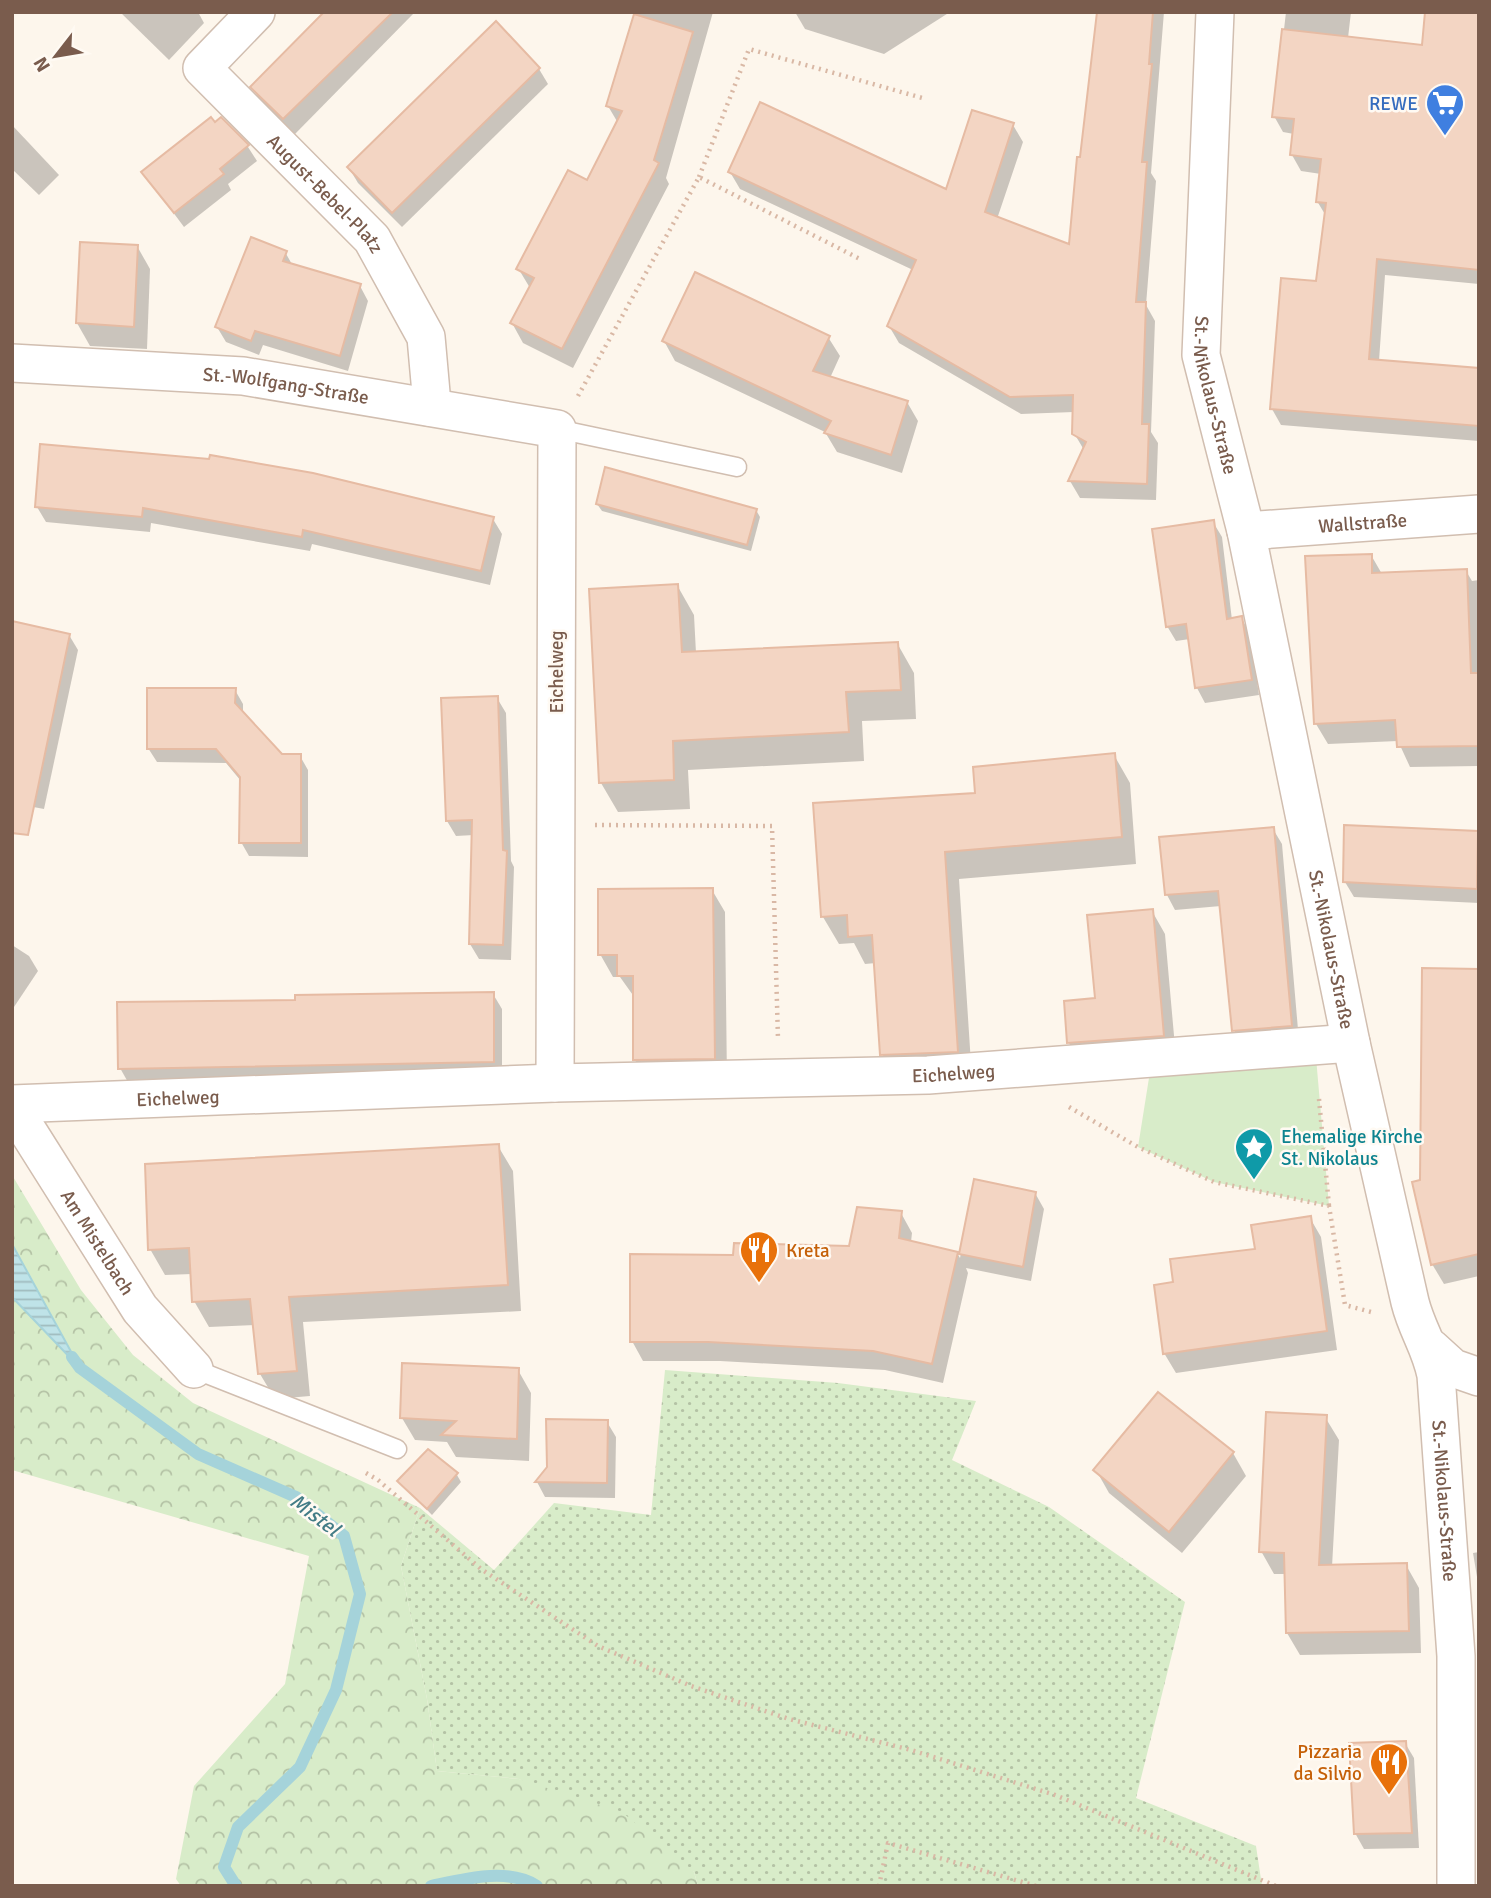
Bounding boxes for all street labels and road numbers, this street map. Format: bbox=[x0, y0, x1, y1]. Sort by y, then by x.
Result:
street label: August-Bebel-Platz bbox=[261, 129, 388, 258]
street label: St.-Nikolaus-Straße bbox=[1188, 315, 1242, 477]
street label: St.-Wolfgang-Straße bbox=[202, 363, 371, 410]
street label: Wallstraße bbox=[1318, 508, 1408, 539]
street label: Eichelweg bbox=[545, 630, 569, 714]
street label: St.-Nikolaus-Straße bbox=[1303, 868, 1359, 1031]
street label: Eichelweg bbox=[912, 1059, 996, 1088]
street label: Eichelweg bbox=[136, 1085, 220, 1112]
street label: Am Mistelbach bbox=[55, 1185, 139, 1300]
street label: St.-Nikolaus-Straße bbox=[1426, 1419, 1462, 1582]

